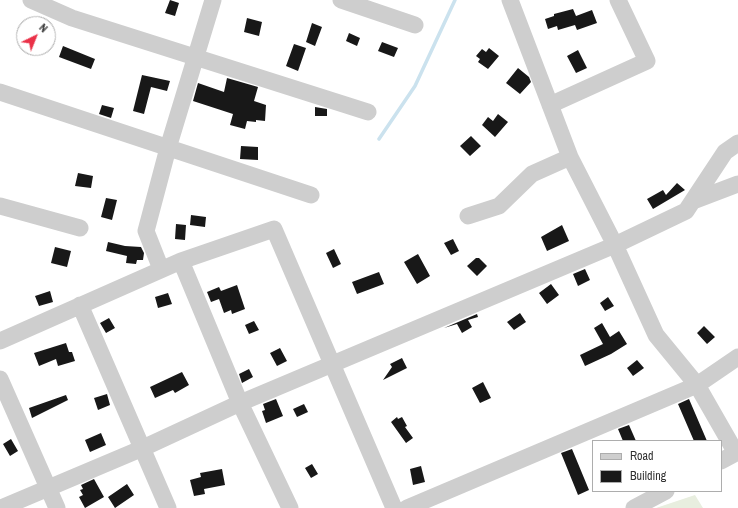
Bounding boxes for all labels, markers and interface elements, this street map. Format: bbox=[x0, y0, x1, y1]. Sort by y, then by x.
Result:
north arrow bbox=[16, 16, 56, 56]
text: N bbox=[36, 21, 51, 35]
legend bbox=[592, 440, 722, 492]
text: Road bbox=[630, 448, 654, 464]
text: Building bbox=[630, 468, 666, 484]

